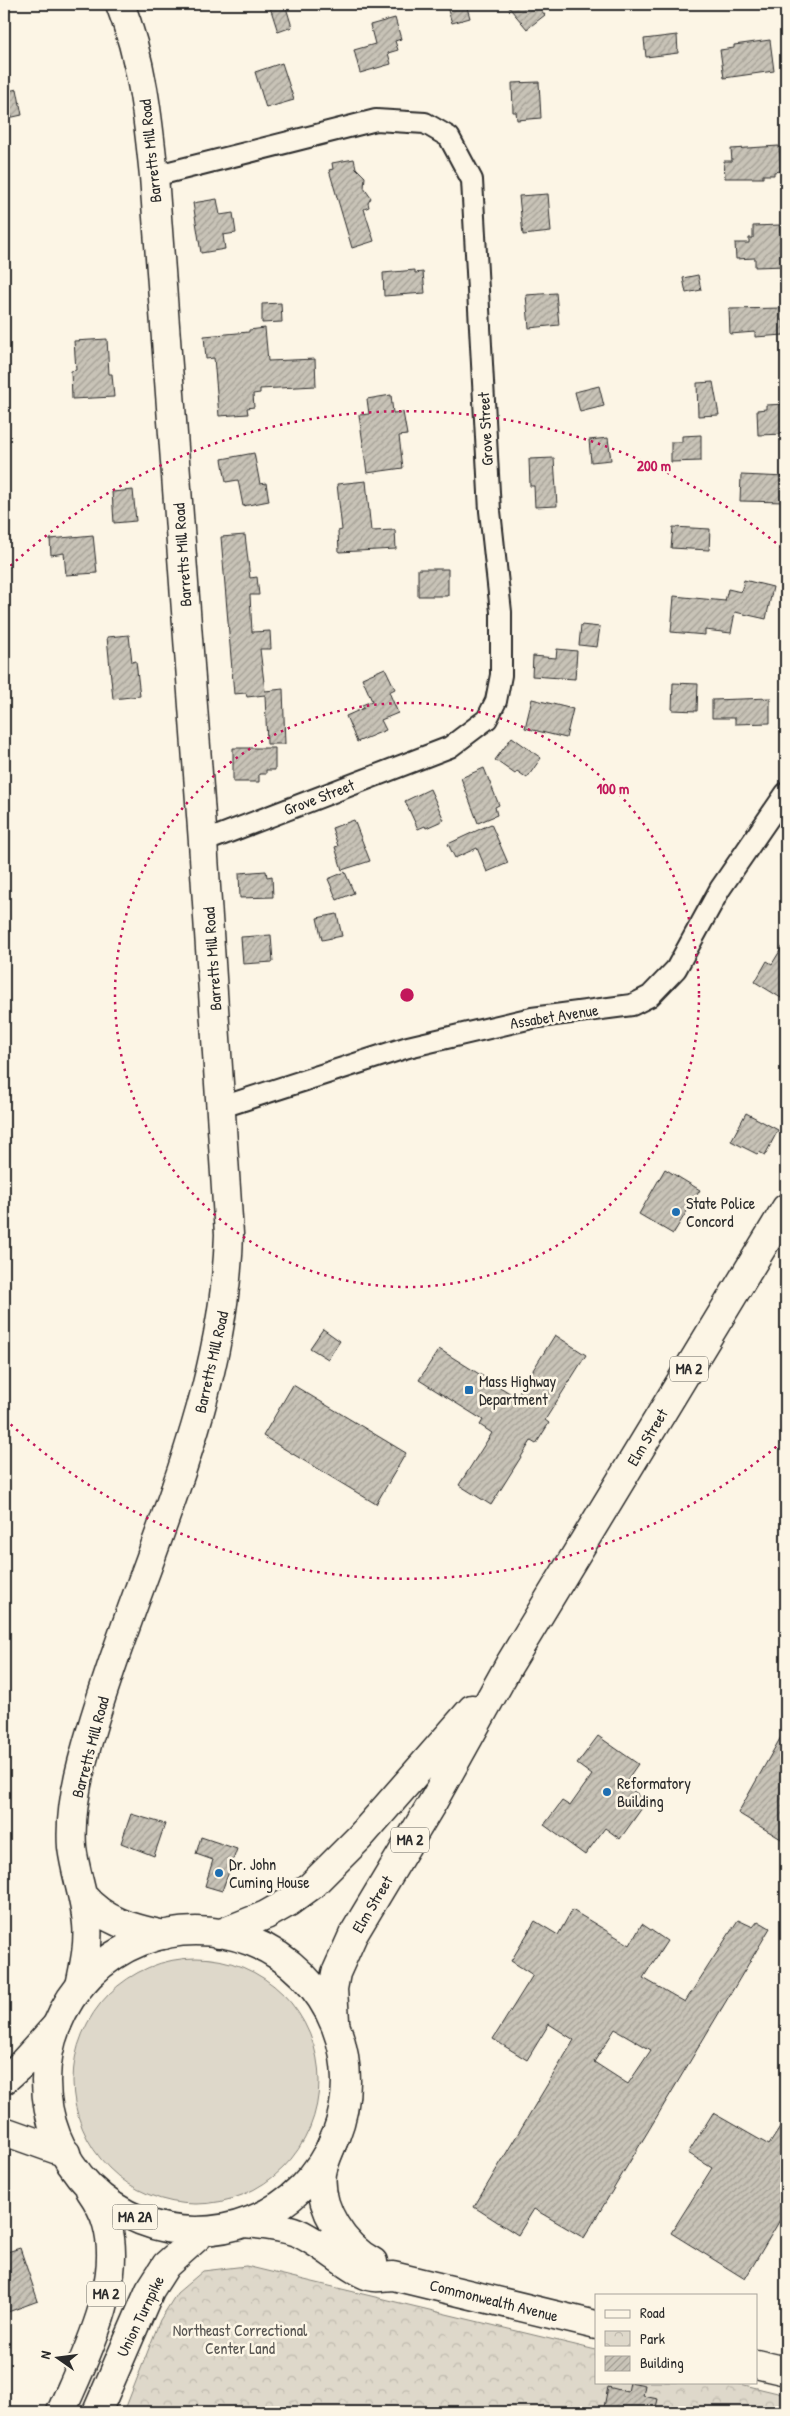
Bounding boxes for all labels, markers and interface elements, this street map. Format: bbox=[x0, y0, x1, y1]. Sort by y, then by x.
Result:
street label: Barretts Mill Road bbox=[134, 98, 166, 204]
street label: Grove Street bbox=[472, 391, 498, 467]
text: 200 m bbox=[637, 455, 671, 476]
street label: Barretts Mill Road bbox=[167, 502, 197, 608]
street label: Grove Street bbox=[281, 773, 358, 821]
text: 100 m bbox=[597, 778, 629, 799]
street label: Barretts Mill Road bbox=[197, 906, 227, 1012]
centre of rings bbox=[398, 986, 416, 1004]
street label: Assabet Avenue bbox=[508, 998, 600, 1034]
place label: State Police Concord bbox=[686, 1192, 756, 1232]
marker: State Police Concord bbox=[670, 1206, 682, 1218]
street label: Barretts Mill Road bbox=[189, 1309, 233, 1415]
road number: MA 2 bbox=[670, 1356, 708, 1382]
place label: Mass Highway Department bbox=[479, 1370, 556, 1410]
marker: Mass Highway Department bbox=[463, 1384, 475, 1396]
street label: Elm Street bbox=[621, 1404, 673, 1470]
street label: Barretts Mill Road bbox=[66, 1694, 114, 1800]
place label: Reformatory Building bbox=[617, 1772, 691, 1812]
marker: Reformatory Building bbox=[601, 1786, 613, 1798]
road number: MA 2 bbox=[391, 1828, 429, 1852]
place label: Dr. John Cuming House bbox=[229, 1853, 310, 1893]
marker: Dr. John Cuming House bbox=[213, 1867, 225, 1879]
street label: Elm Street bbox=[346, 1871, 398, 1937]
road number: MA 2A bbox=[112, 2204, 158, 2230]
street label: Union Turnpike bbox=[111, 2271, 169, 2360]
street label: Commonwealth Avenue bbox=[428, 2273, 561, 2327]
road number: MA 2 bbox=[87, 2282, 125, 2306]
legend bbox=[595, 2294, 758, 2384]
text: Road bbox=[640, 2302, 665, 2323]
park label: Northeast Correctional Center Land bbox=[173, 2319, 308, 2359]
text: Park bbox=[640, 2328, 665, 2349]
north arrow bbox=[32, 2334, 82, 2384]
text: N bbox=[35, 2348, 55, 2361]
text: Building bbox=[640, 2352, 684, 2373]

